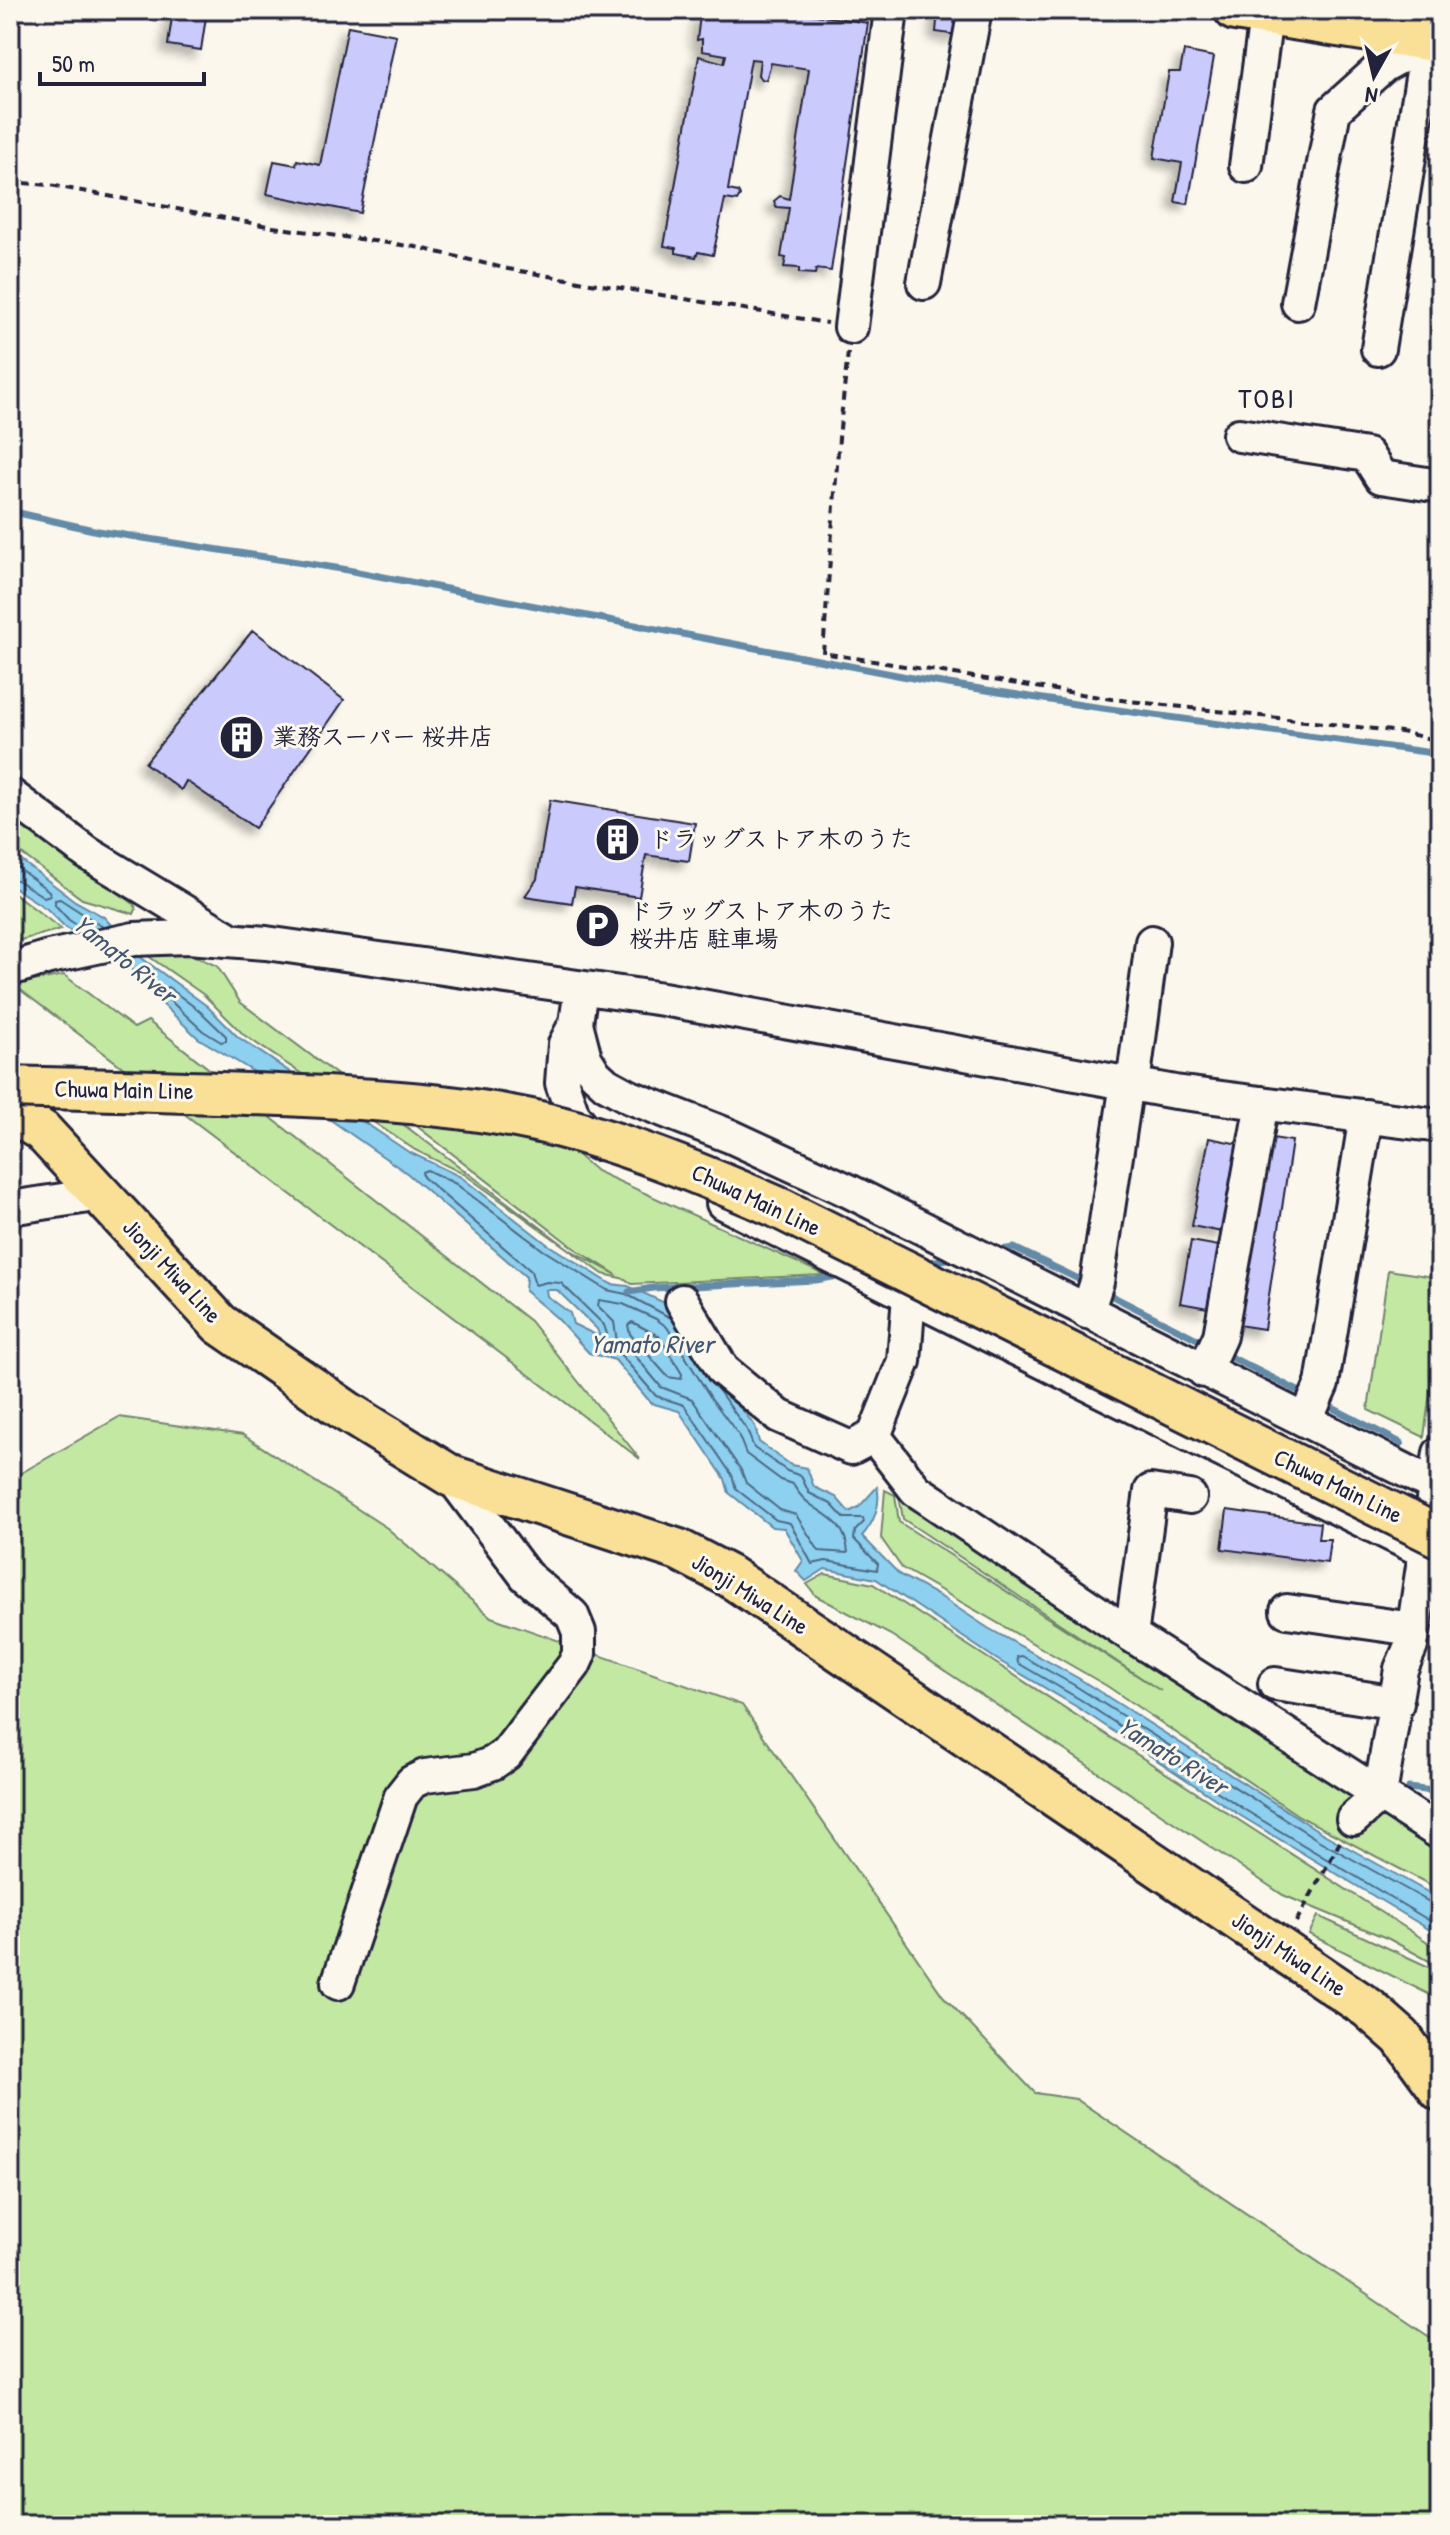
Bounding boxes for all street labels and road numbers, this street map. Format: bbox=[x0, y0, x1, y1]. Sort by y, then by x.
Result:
street label: Chuwa Main Line bbox=[54, 1072, 194, 1106]
street label: Chuwa Main Line bbox=[687, 1155, 827, 1243]
street label: Jionji Miwa Line bbox=[116, 1211, 230, 1330]
street label: Chuwa Main Line bbox=[1269, 1440, 1408, 1530]
street label: Jionji Miwa Line bbox=[686, 1545, 815, 1642]
street label: Jionji Miwa Line bbox=[1226, 1903, 1353, 2004]

